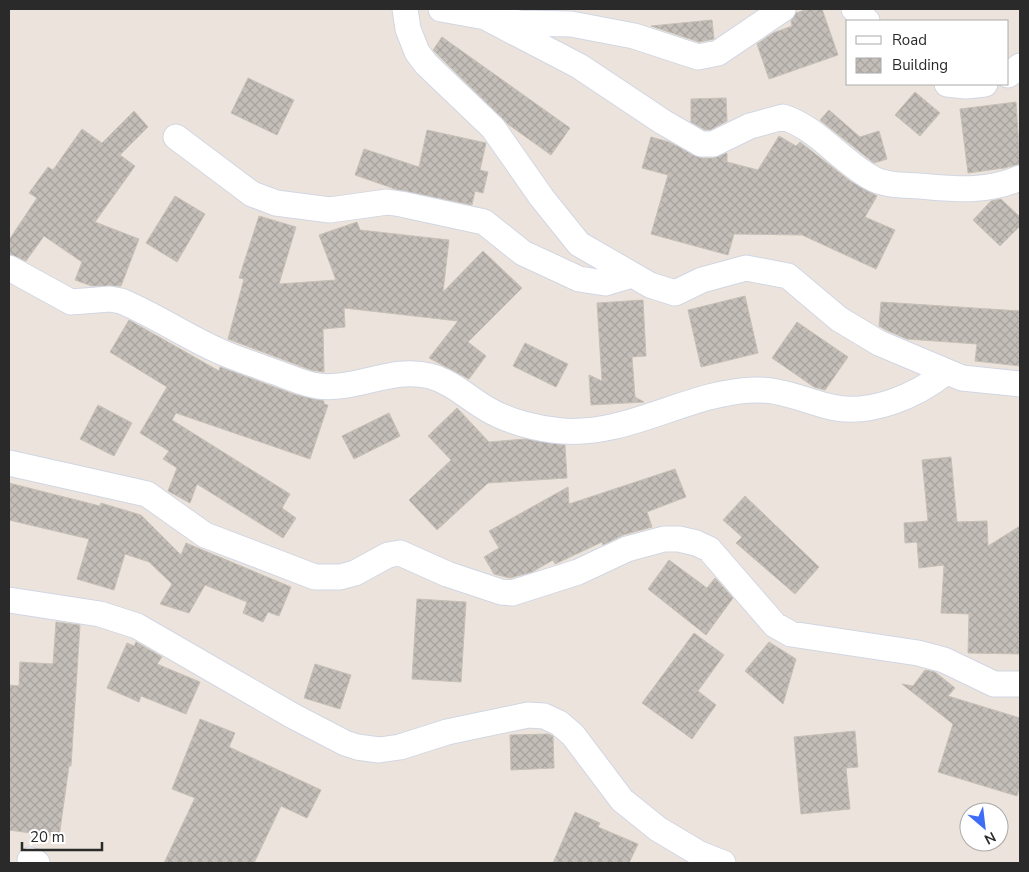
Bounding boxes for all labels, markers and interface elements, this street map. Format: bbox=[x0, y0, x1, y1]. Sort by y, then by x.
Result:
legend bbox=[846, 20, 1009, 85]
text: Road bbox=[892, 30, 927, 50]
text: Building bbox=[892, 55, 948, 75]
north arrow bbox=[959, 802, 1009, 852]
scale bar bbox=[22, 820, 102, 852]
text: 20 m bbox=[30, 827, 65, 847]
text: N bbox=[981, 827, 999, 849]

